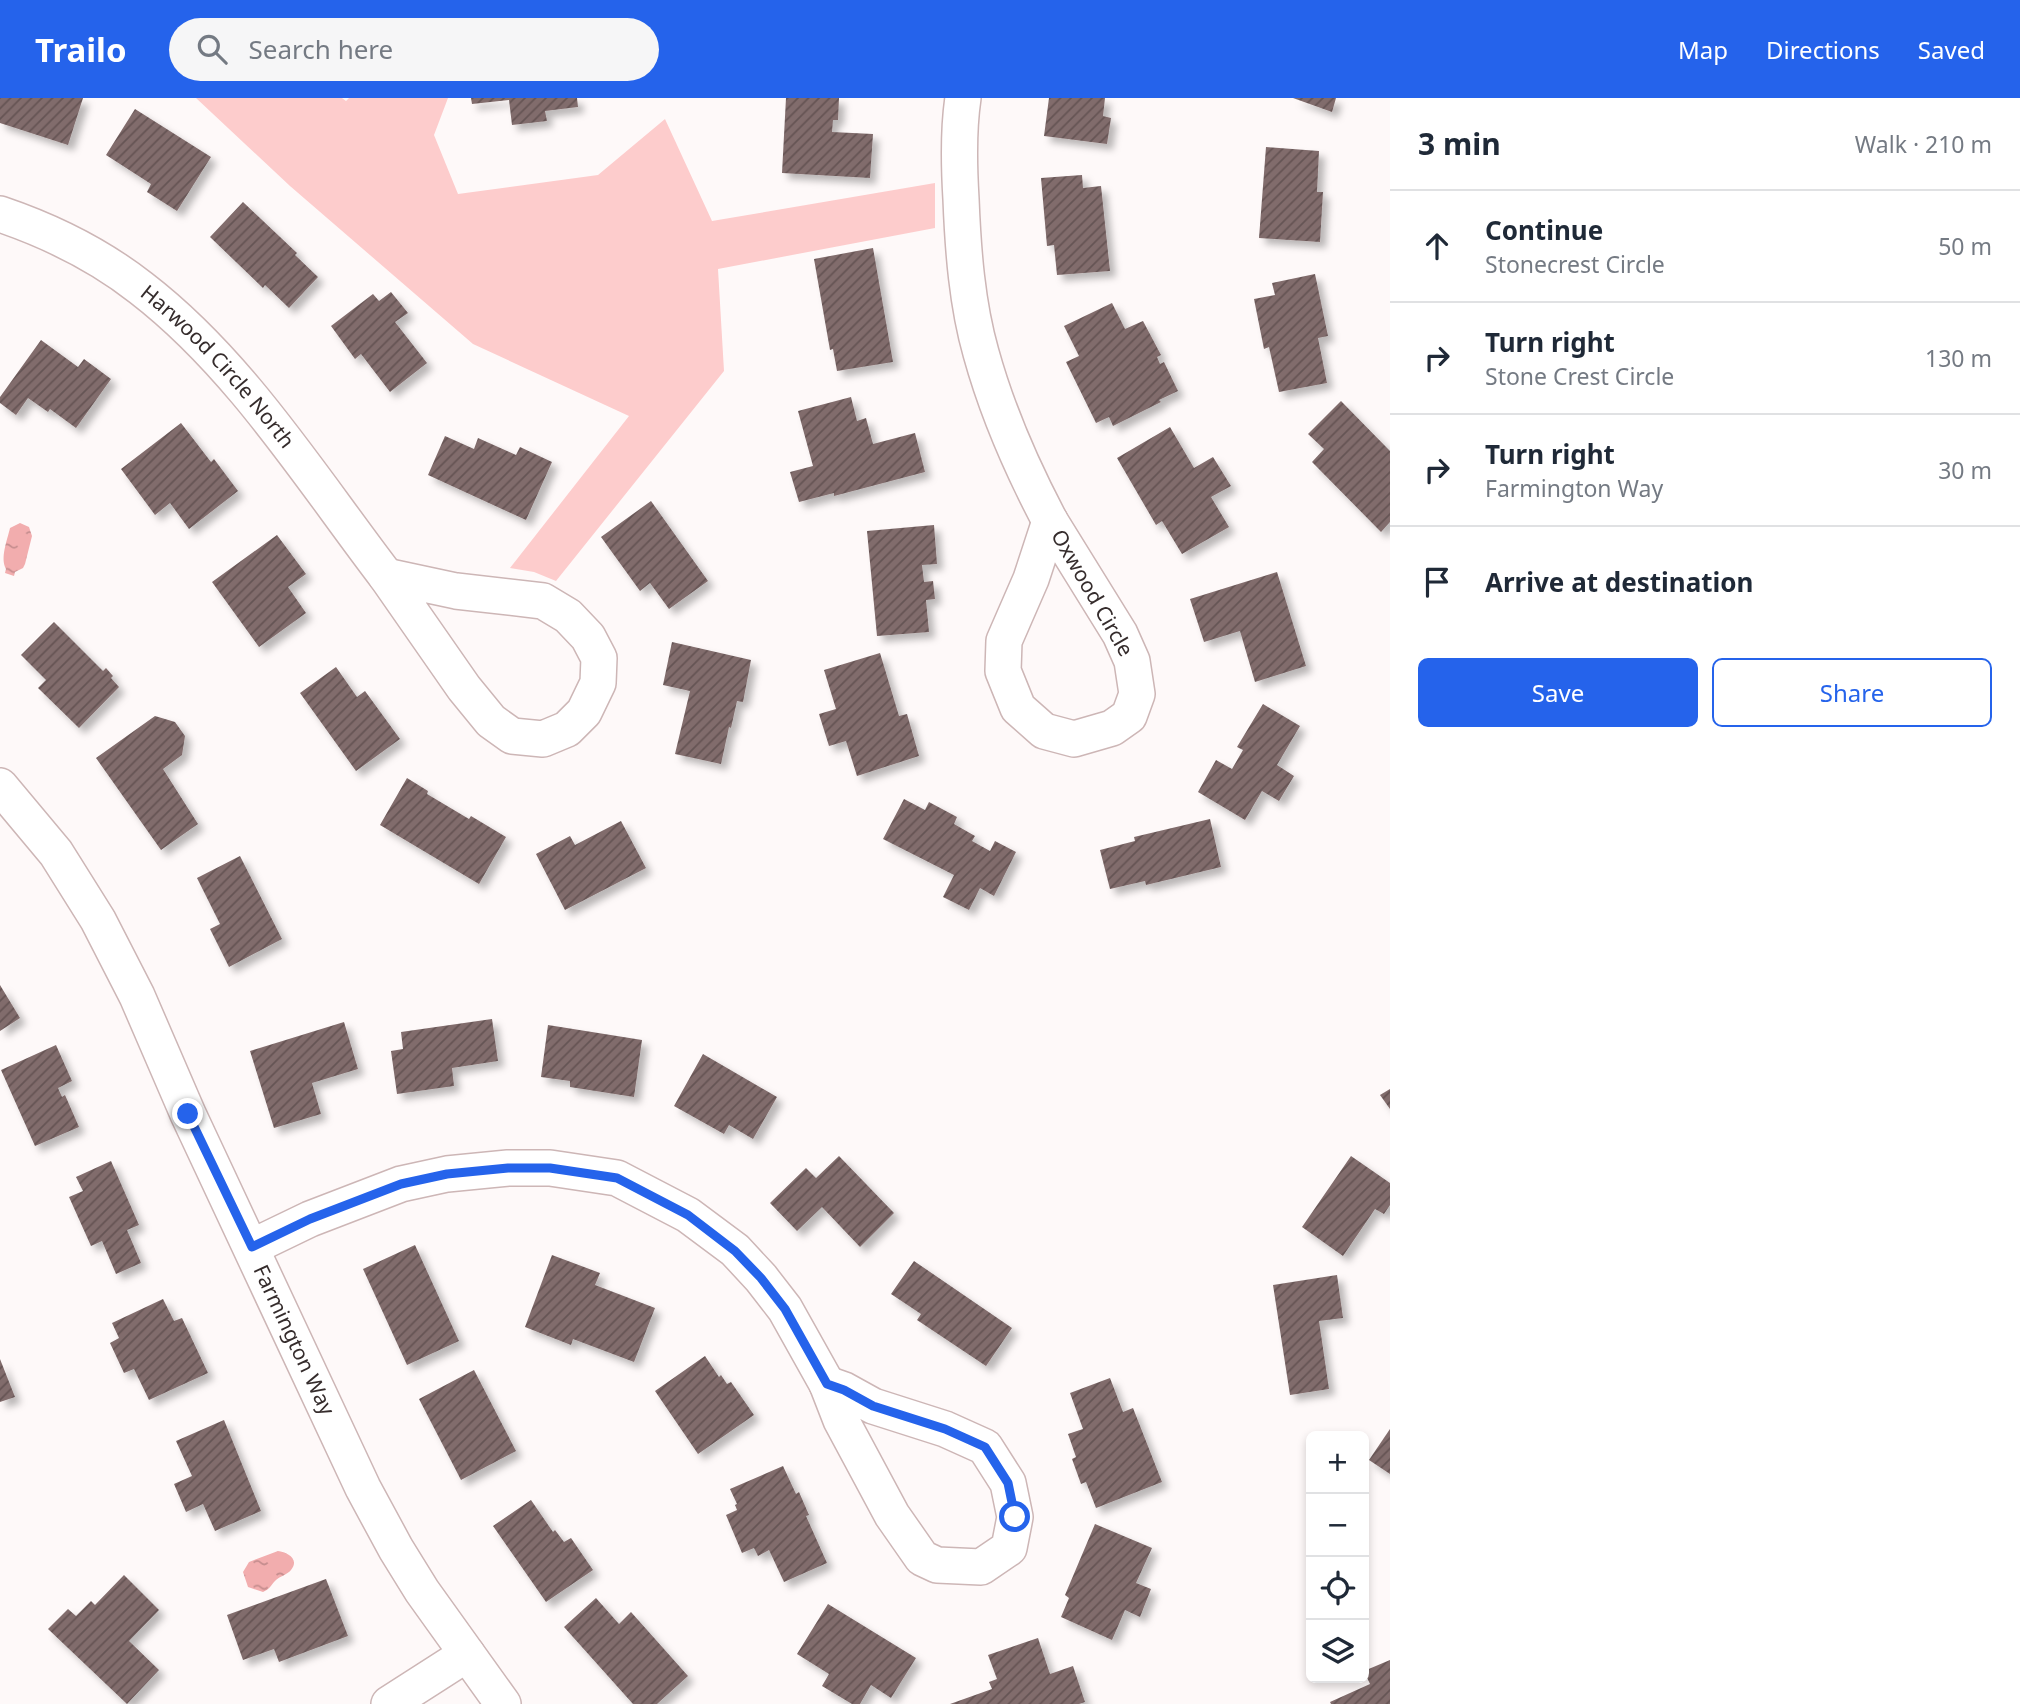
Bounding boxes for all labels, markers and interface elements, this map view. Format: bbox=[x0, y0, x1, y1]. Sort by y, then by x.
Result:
search box bbox=[169, 18, 659, 81]
text: Trailo bbox=[35, 27, 127, 72]
icon: search bbox=[193, 30, 231, 68]
text: Search here bbox=[249, 31, 393, 67]
text: Map bbox=[1678, 33, 1728, 66]
text: Directions bbox=[1766, 33, 1880, 66]
text: Saved bbox=[1918, 33, 1985, 66]
text: 3 min bbox=[1418, 123, 1501, 164]
text: Walk · 210 m bbox=[1855, 128, 1992, 160]
text: Continue bbox=[1485, 212, 1603, 248]
icon: ahead bbox=[1418, 227, 1456, 265]
text: 50 m bbox=[1938, 230, 1992, 262]
text: Stonecrest Circle bbox=[1485, 248, 1665, 280]
street label: Harwood Circle North bbox=[135, 278, 301, 454]
text: Turn right bbox=[1485, 324, 1615, 360]
icon: right bbox=[1418, 339, 1456, 377]
text: 130 m bbox=[1925, 342, 1992, 374]
text: Stone Crest Circle bbox=[1485, 360, 1674, 392]
text: Turn right bbox=[1485, 436, 1615, 472]
icon: right bbox=[1418, 451, 1456, 489]
text: 30 m bbox=[1938, 454, 1992, 486]
text: Farmington Way bbox=[1485, 472, 1663, 504]
street label: Oxwood Circle bbox=[1045, 524, 1141, 661]
icon: arrive bbox=[1418, 563, 1456, 601]
text: Arrive at destination bbox=[1485, 564, 1754, 600]
button: Save bbox=[1418, 658, 1698, 727]
button: Share bbox=[1712, 658, 1992, 727]
route end bbox=[172, 1098, 203, 1129]
street label: Farmington Way bbox=[248, 1260, 342, 1420]
map controls bbox=[1306, 1431, 1369, 1683]
button: + bbox=[1306, 1431, 1369, 1494]
button: − bbox=[1306, 1494, 1369, 1557]
route start bbox=[999, 1501, 1030, 1532]
button: locate bbox=[1306, 1557, 1369, 1620]
button: layers bbox=[1306, 1620, 1369, 1683]

